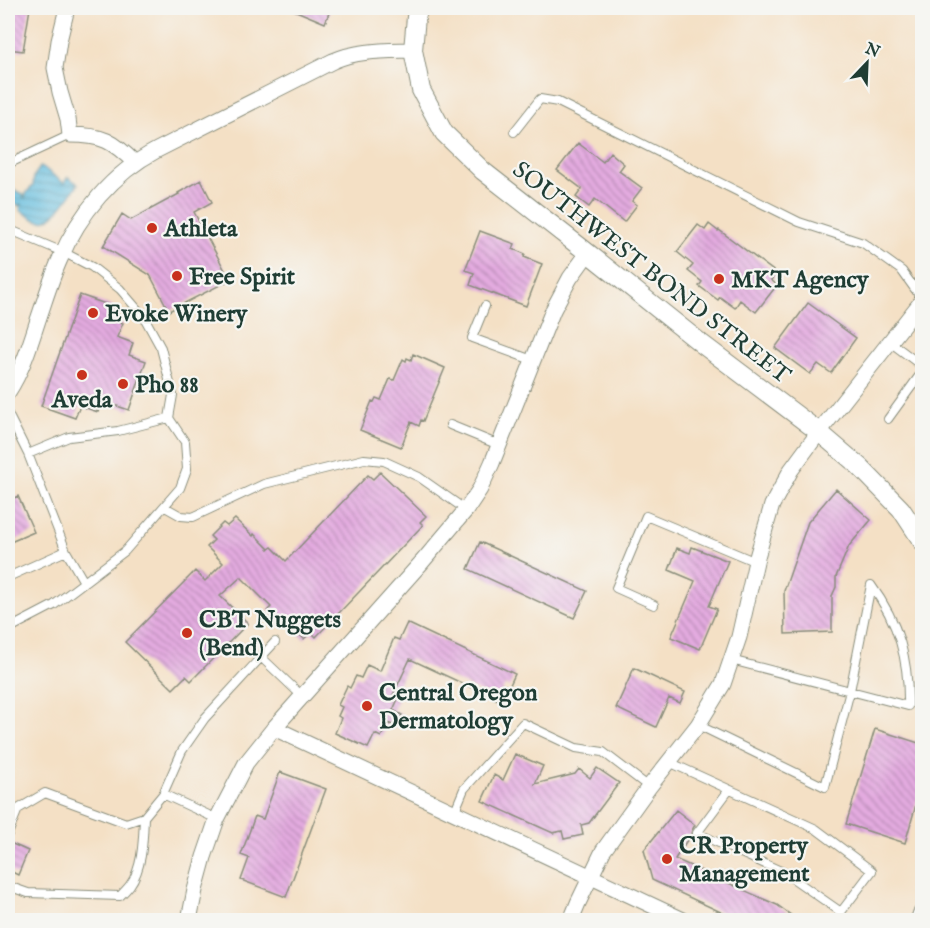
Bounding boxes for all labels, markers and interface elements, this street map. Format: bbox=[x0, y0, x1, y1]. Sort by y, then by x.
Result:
north arrow bbox=[837, 33, 897, 93]
text: N bbox=[861, 39, 883, 63]
street label: SOUTHWEST BOND STREET bbox=[506, 155, 797, 392]
place label: Athleta bbox=[163, 214, 238, 245]
marker: Athleta bbox=[145, 221, 159, 235]
place label: Free Spirit bbox=[189, 262, 296, 293]
place label: MKT Agency bbox=[731, 265, 870, 296]
marker: Free Spirit bbox=[170, 269, 184, 283]
marker: MKT Agency bbox=[712, 272, 726, 286]
place label: Evoke Winery bbox=[105, 299, 249, 330]
marker: Evoke Winery bbox=[86, 306, 100, 320]
marker: Aveda bbox=[75, 368, 89, 382]
place label: Pho 88 bbox=[135, 370, 199, 401]
marker: Pho 88 bbox=[116, 377, 130, 391]
place label: Aveda bbox=[51, 385, 113, 416]
place label: CBT Nuggets (Bend) bbox=[199, 605, 342, 664]
marker: CBT Nuggets (Bend) bbox=[180, 626, 194, 640]
place label: Central Oregon Dermatology bbox=[379, 678, 538, 737]
marker: Central Oregon Dermatology bbox=[360, 699, 374, 713]
place label: CR Property Management bbox=[679, 831, 810, 890]
marker: CR Property Management bbox=[660, 852, 674, 866]

